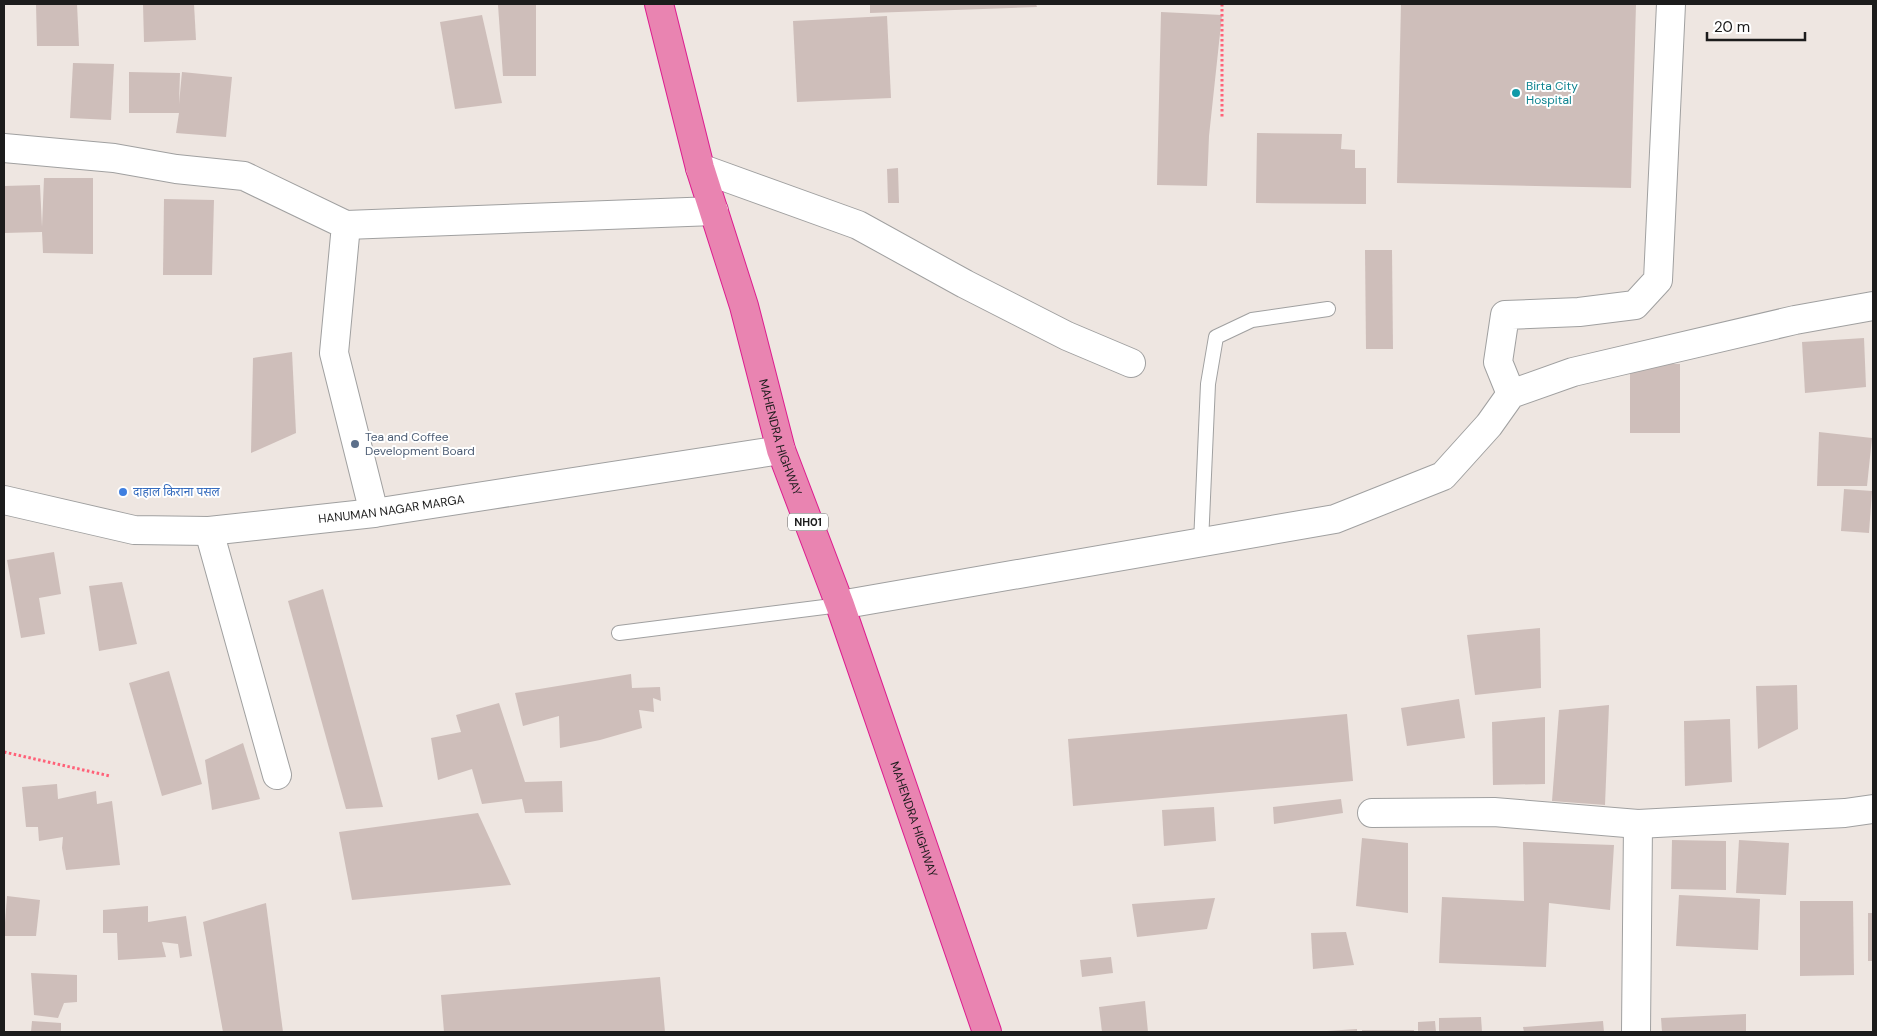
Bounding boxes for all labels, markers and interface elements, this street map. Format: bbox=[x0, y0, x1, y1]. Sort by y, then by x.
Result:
scale bar bbox=[1707, 10, 1804, 42]
text: 20 m bbox=[1714, 17, 1750, 37]
place label: Birta City Hospital bbox=[1526, 78, 1578, 108]
marker: Birta City Hospital bbox=[1510, 87, 1522, 99]
street label: MAHENDRA HIGHWAY bbox=[755, 377, 806, 498]
place label: Tea and Coffee Development Board bbox=[365, 429, 475, 459]
marker: Tea and Coffee Development Board bbox=[349, 438, 361, 450]
place label: दाहाल किराना पसल bbox=[133, 484, 221, 500]
marker: दाहाल किराना पसल bbox=[117, 486, 129, 498]
street label: HANUMAN NAGAR MARGA bbox=[317, 491, 465, 527]
road number: NH01 bbox=[788, 514, 828, 530]
street label: MAHENDRA HIGHWAY bbox=[886, 759, 941, 879]

